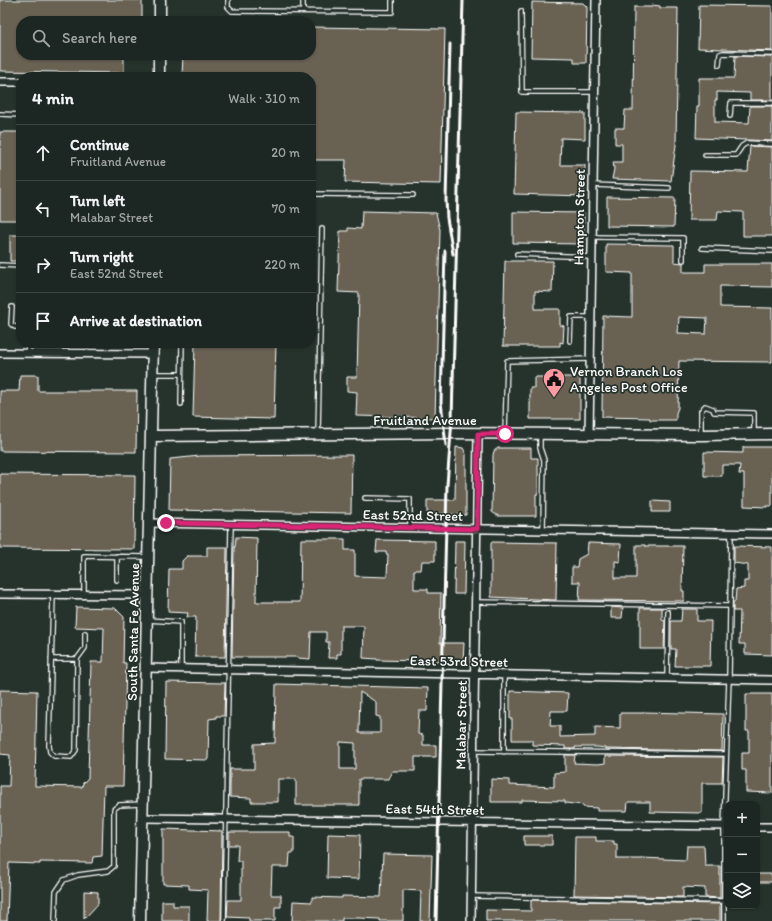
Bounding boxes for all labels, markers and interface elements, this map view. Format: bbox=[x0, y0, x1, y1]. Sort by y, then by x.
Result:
search box bbox=[16, 16, 316, 60]
icon: search bbox=[30, 27, 52, 49]
text: Search here bbox=[62, 29, 137, 47]
text: 4 min bbox=[32, 88, 74, 108]
text: Walk · 310 m bbox=[228, 91, 300, 106]
text: Continue bbox=[70, 136, 129, 154]
icon: ahead bbox=[32, 142, 54, 164]
text: 20 m bbox=[271, 145, 300, 160]
text: Fruitland Avenue bbox=[70, 154, 166, 169]
street label: Hampton Street bbox=[570, 169, 589, 265]
text: Turn left bbox=[70, 192, 125, 210]
icon: left bbox=[32, 198, 54, 220]
text: 70 m bbox=[272, 201, 300, 216]
text: Malabar Street bbox=[70, 210, 153, 225]
text: Turn right bbox=[70, 248, 134, 266]
icon: right bbox=[32, 254, 54, 276]
text: 220 m bbox=[264, 257, 300, 272]
text: East 52nd Street bbox=[70, 266, 163, 281]
icon: arrive bbox=[32, 310, 54, 332]
text: Arrive at destination bbox=[70, 312, 202, 330]
place label: Vernon Branch Los Angeles Post Office bbox=[570, 363, 688, 396]
public building icon: Vernon Branch Los Angeles Post Office bbox=[541, 366, 567, 399]
street label: Fruitland Avenue bbox=[373, 412, 477, 429]
route start bbox=[496, 425, 514, 443]
street label: East 52nd Street bbox=[363, 506, 463, 525]
route end bbox=[157, 514, 175, 532]
street label: South Santa Fe Avenue bbox=[124, 563, 143, 701]
street label: East 53rd Street bbox=[410, 652, 508, 671]
street label: Malabar Street bbox=[452, 680, 471, 770]
street label: East 54th Street bbox=[386, 800, 484, 819]
map controls bbox=[724, 801, 760, 909]
button: + bbox=[724, 801, 760, 837]
button: − bbox=[724, 837, 760, 873]
button: layers bbox=[724, 873, 760, 909]

